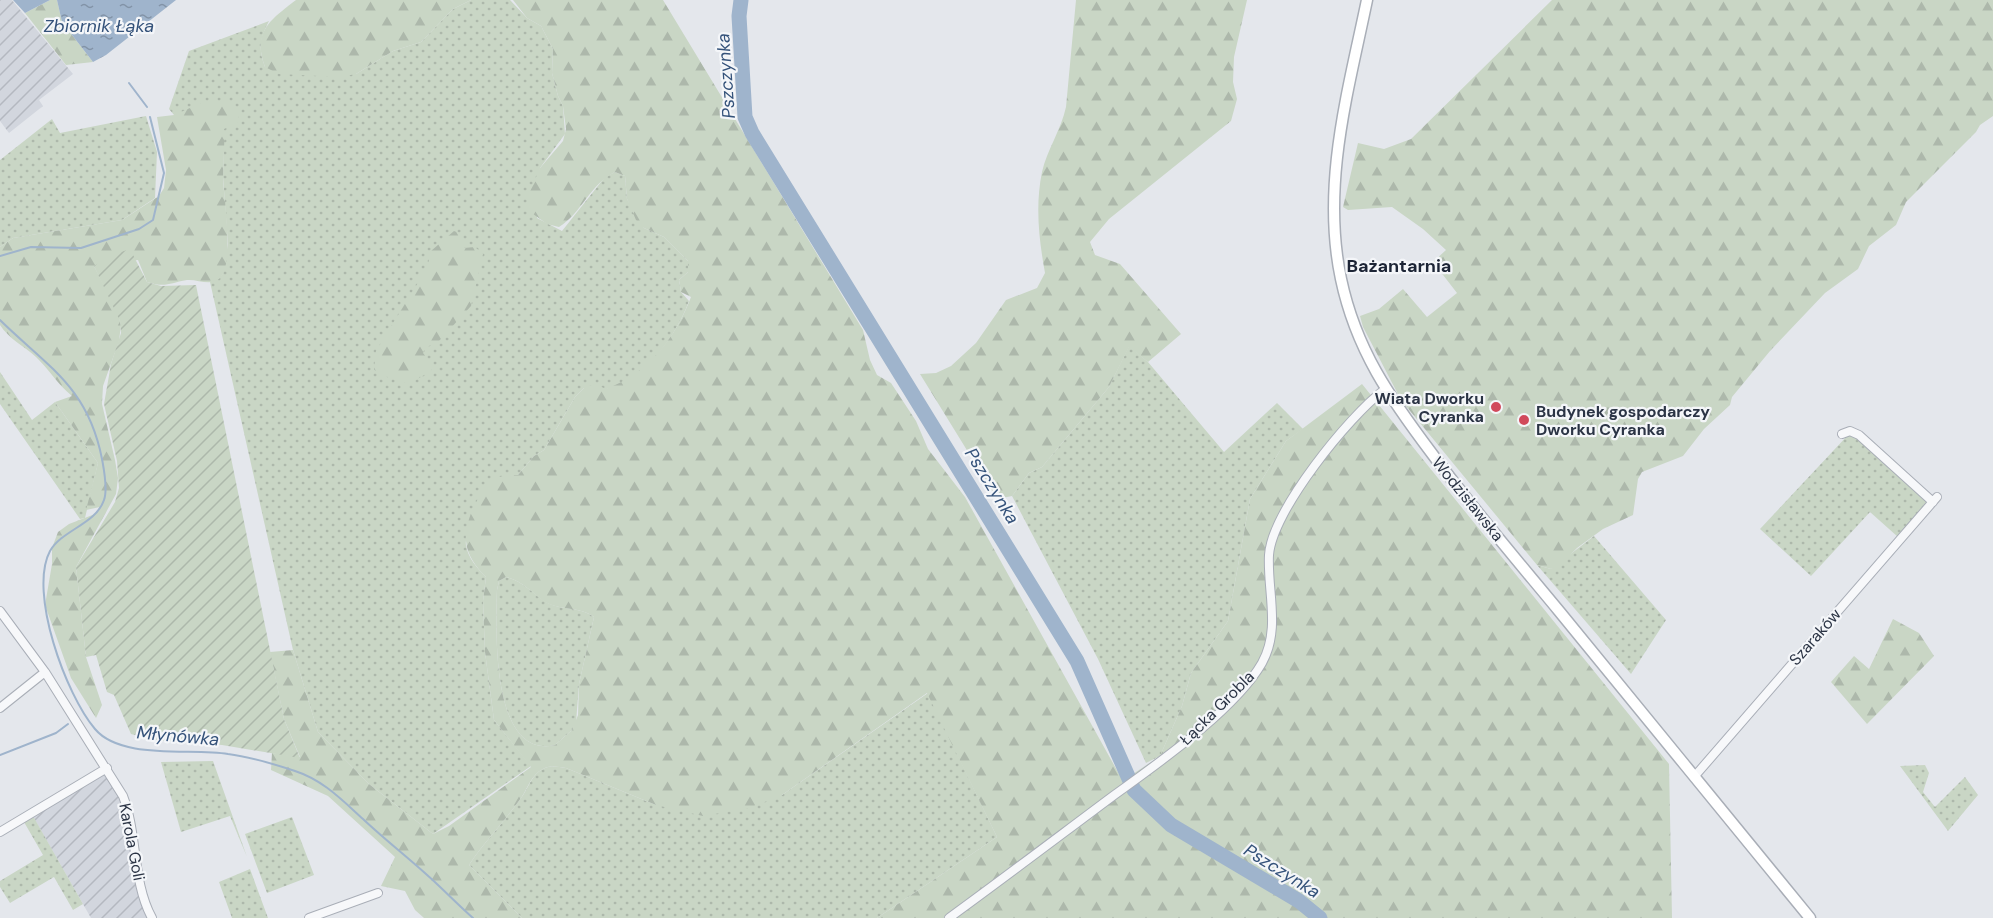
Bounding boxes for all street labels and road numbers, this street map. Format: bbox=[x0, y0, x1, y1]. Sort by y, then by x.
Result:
street label: Wodzisławska bbox=[1427, 452, 1509, 546]
street label: Szaraków bbox=[1784, 604, 1846, 670]
street label: Łącka Grobla bbox=[1175, 666, 1259, 750]
street label: Karola Goli bbox=[114, 802, 150, 882]

